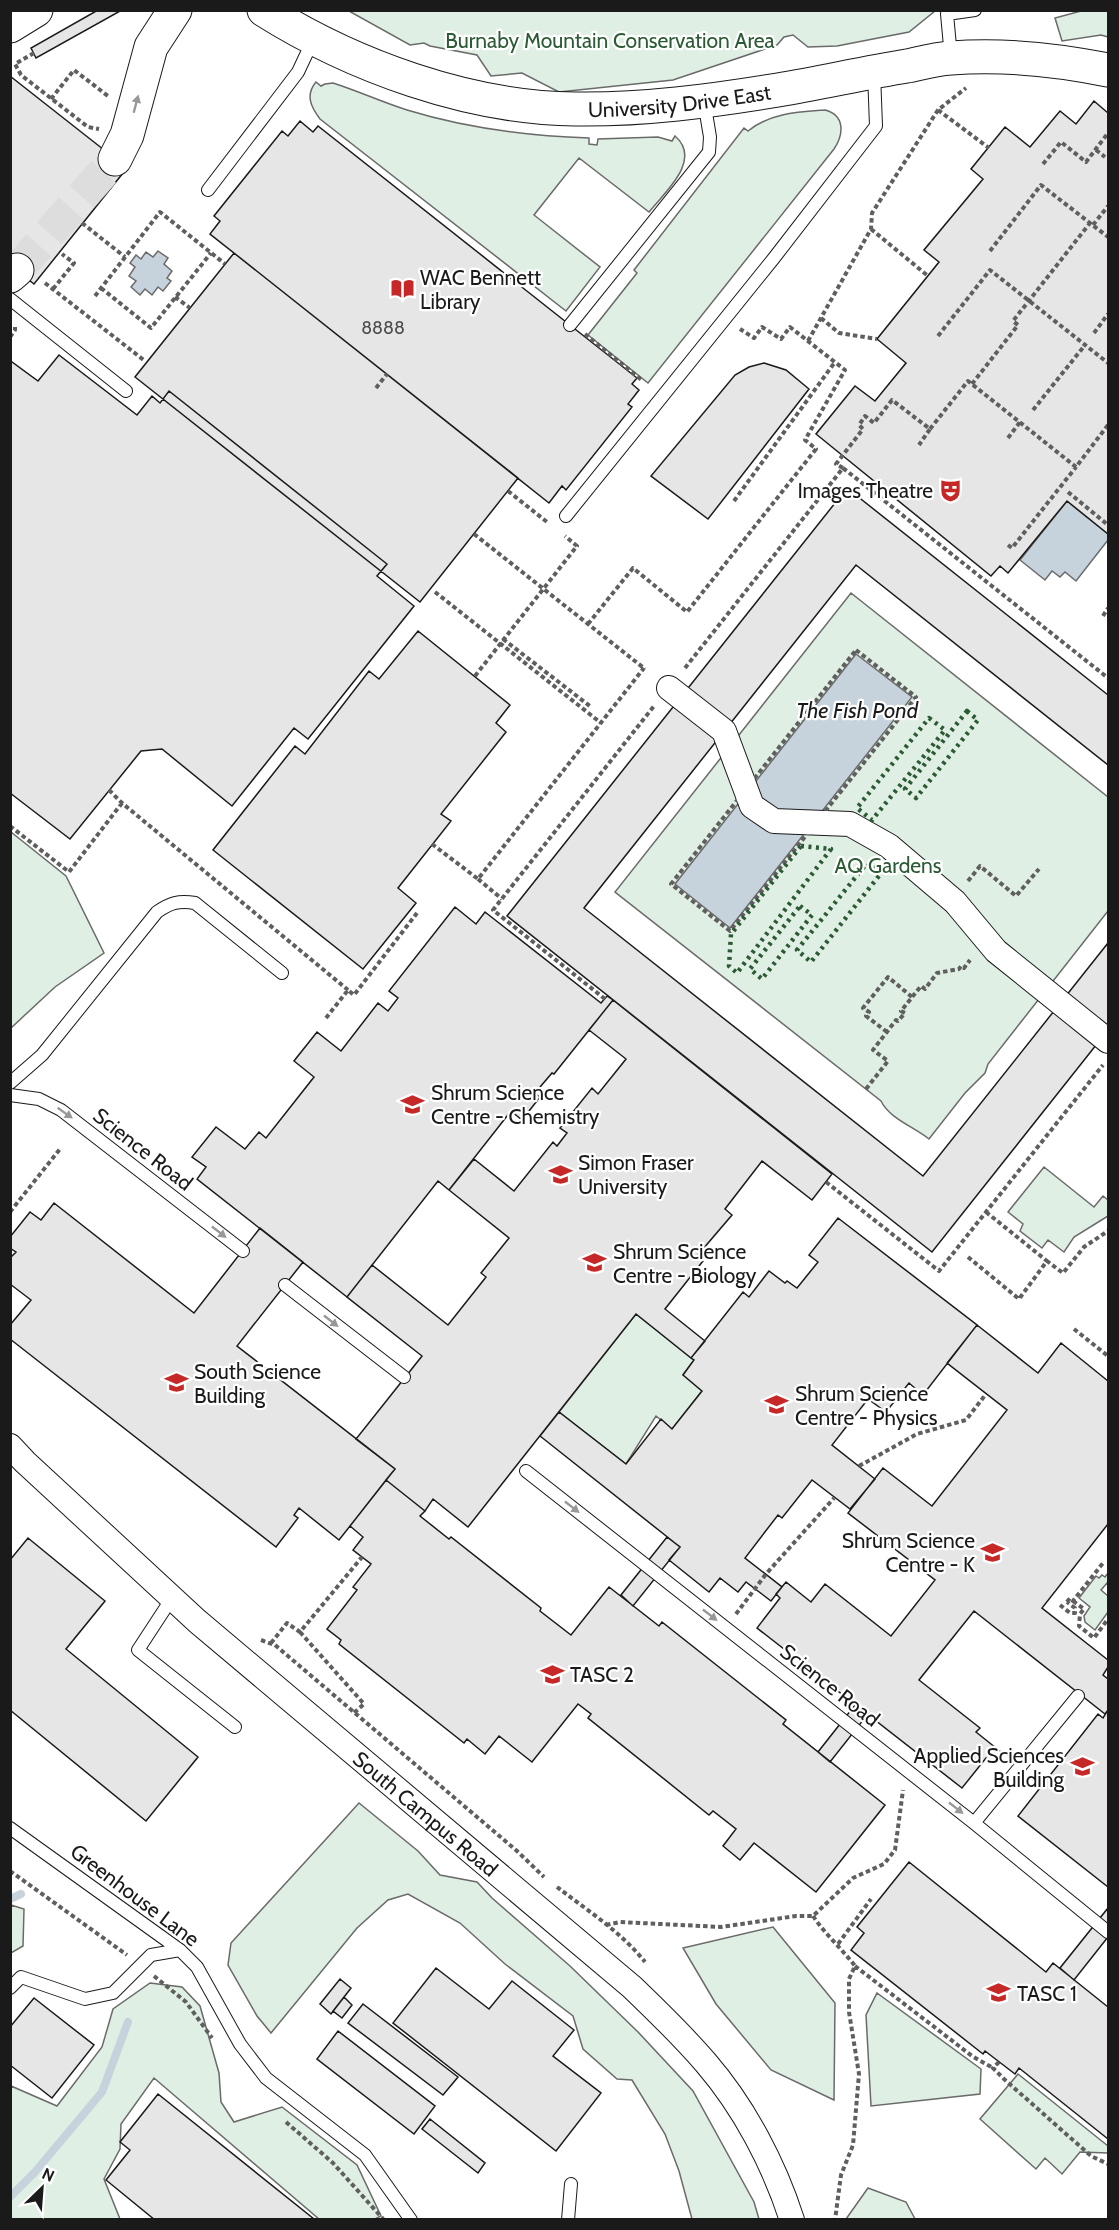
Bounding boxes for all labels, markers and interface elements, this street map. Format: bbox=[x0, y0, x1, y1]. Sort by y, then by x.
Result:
park label: Burnaby Mountain Conservation Area bbox=[445, 28, 775, 53]
street label: University Drive East bbox=[588, 79, 773, 122]
one-way arrow bbox=[131, 95, 141, 114]
place label: WAC Bennett Library bbox=[420, 265, 541, 314]
library icon: WAC Bennett Library bbox=[389, 276, 415, 302]
house number: 8888 bbox=[361, 317, 405, 339]
theatre icon: Images Theatre bbox=[938, 477, 964, 503]
place label: Images Theatre bbox=[797, 478, 933, 503]
water label: The Fish Pond bbox=[796, 697, 919, 724]
park label: AQ Gardens bbox=[835, 853, 942, 878]
place label: Shrum Science Centre - Chemistry bbox=[431, 1080, 600, 1129]
school or university icon: Shrum Science Centre - Chemistry bbox=[400, 1091, 426, 1117]
street label: Science Road bbox=[88, 1102, 198, 1196]
one-way arrow bbox=[56, 1107, 72, 1119]
place label: Simon Fraser University bbox=[578, 1150, 694, 1199]
school or university icon: Simon Fraser University bbox=[547, 1161, 573, 1187]
one-way arrow bbox=[211, 1226, 227, 1239]
place label: Shrum Science Centre - Biology bbox=[613, 1239, 757, 1288]
school or university icon: Shrum Science Centre - Biology bbox=[582, 1250, 608, 1276]
one-way arrow bbox=[324, 1314, 339, 1326]
place label: South Science Building bbox=[194, 1359, 321, 1408]
school or university icon: South Science Building bbox=[163, 1370, 189, 1396]
place label: Shrum Science Centre - Physics bbox=[795, 1381, 938, 1430]
school or university icon: Shrum Science Centre - Physics bbox=[764, 1392, 790, 1418]
one-way arrow bbox=[564, 1501, 580, 1514]
place label: Shrum Science Centre - K bbox=[842, 1528, 975, 1577]
school or university icon: Shrum Science Centre - K bbox=[980, 1539, 1006, 1565]
one-way arrow bbox=[702, 1609, 718, 1622]
street label: Science Road bbox=[775, 1638, 885, 1732]
school or university icon: TASC 2 bbox=[539, 1661, 565, 1687]
place label: TASC 2 bbox=[570, 1662, 634, 1687]
place label: Applied Sciences Building bbox=[914, 1743, 1065, 1792]
street label: South Campus Road bbox=[348, 1745, 503, 1881]
school or university icon: Applied Sciences Building bbox=[1069, 1754, 1095, 1780]
one-way arrow bbox=[948, 1802, 964, 1815]
street label: Greenhouse Lane bbox=[66, 1838, 205, 1952]
school or university icon: TASC 1 bbox=[986, 1980, 1012, 2006]
place label: TASC 1 bbox=[1017, 1981, 1077, 2006]
north arrow bbox=[12, 2158, 72, 2218]
text: N bbox=[39, 2164, 57, 2186]

